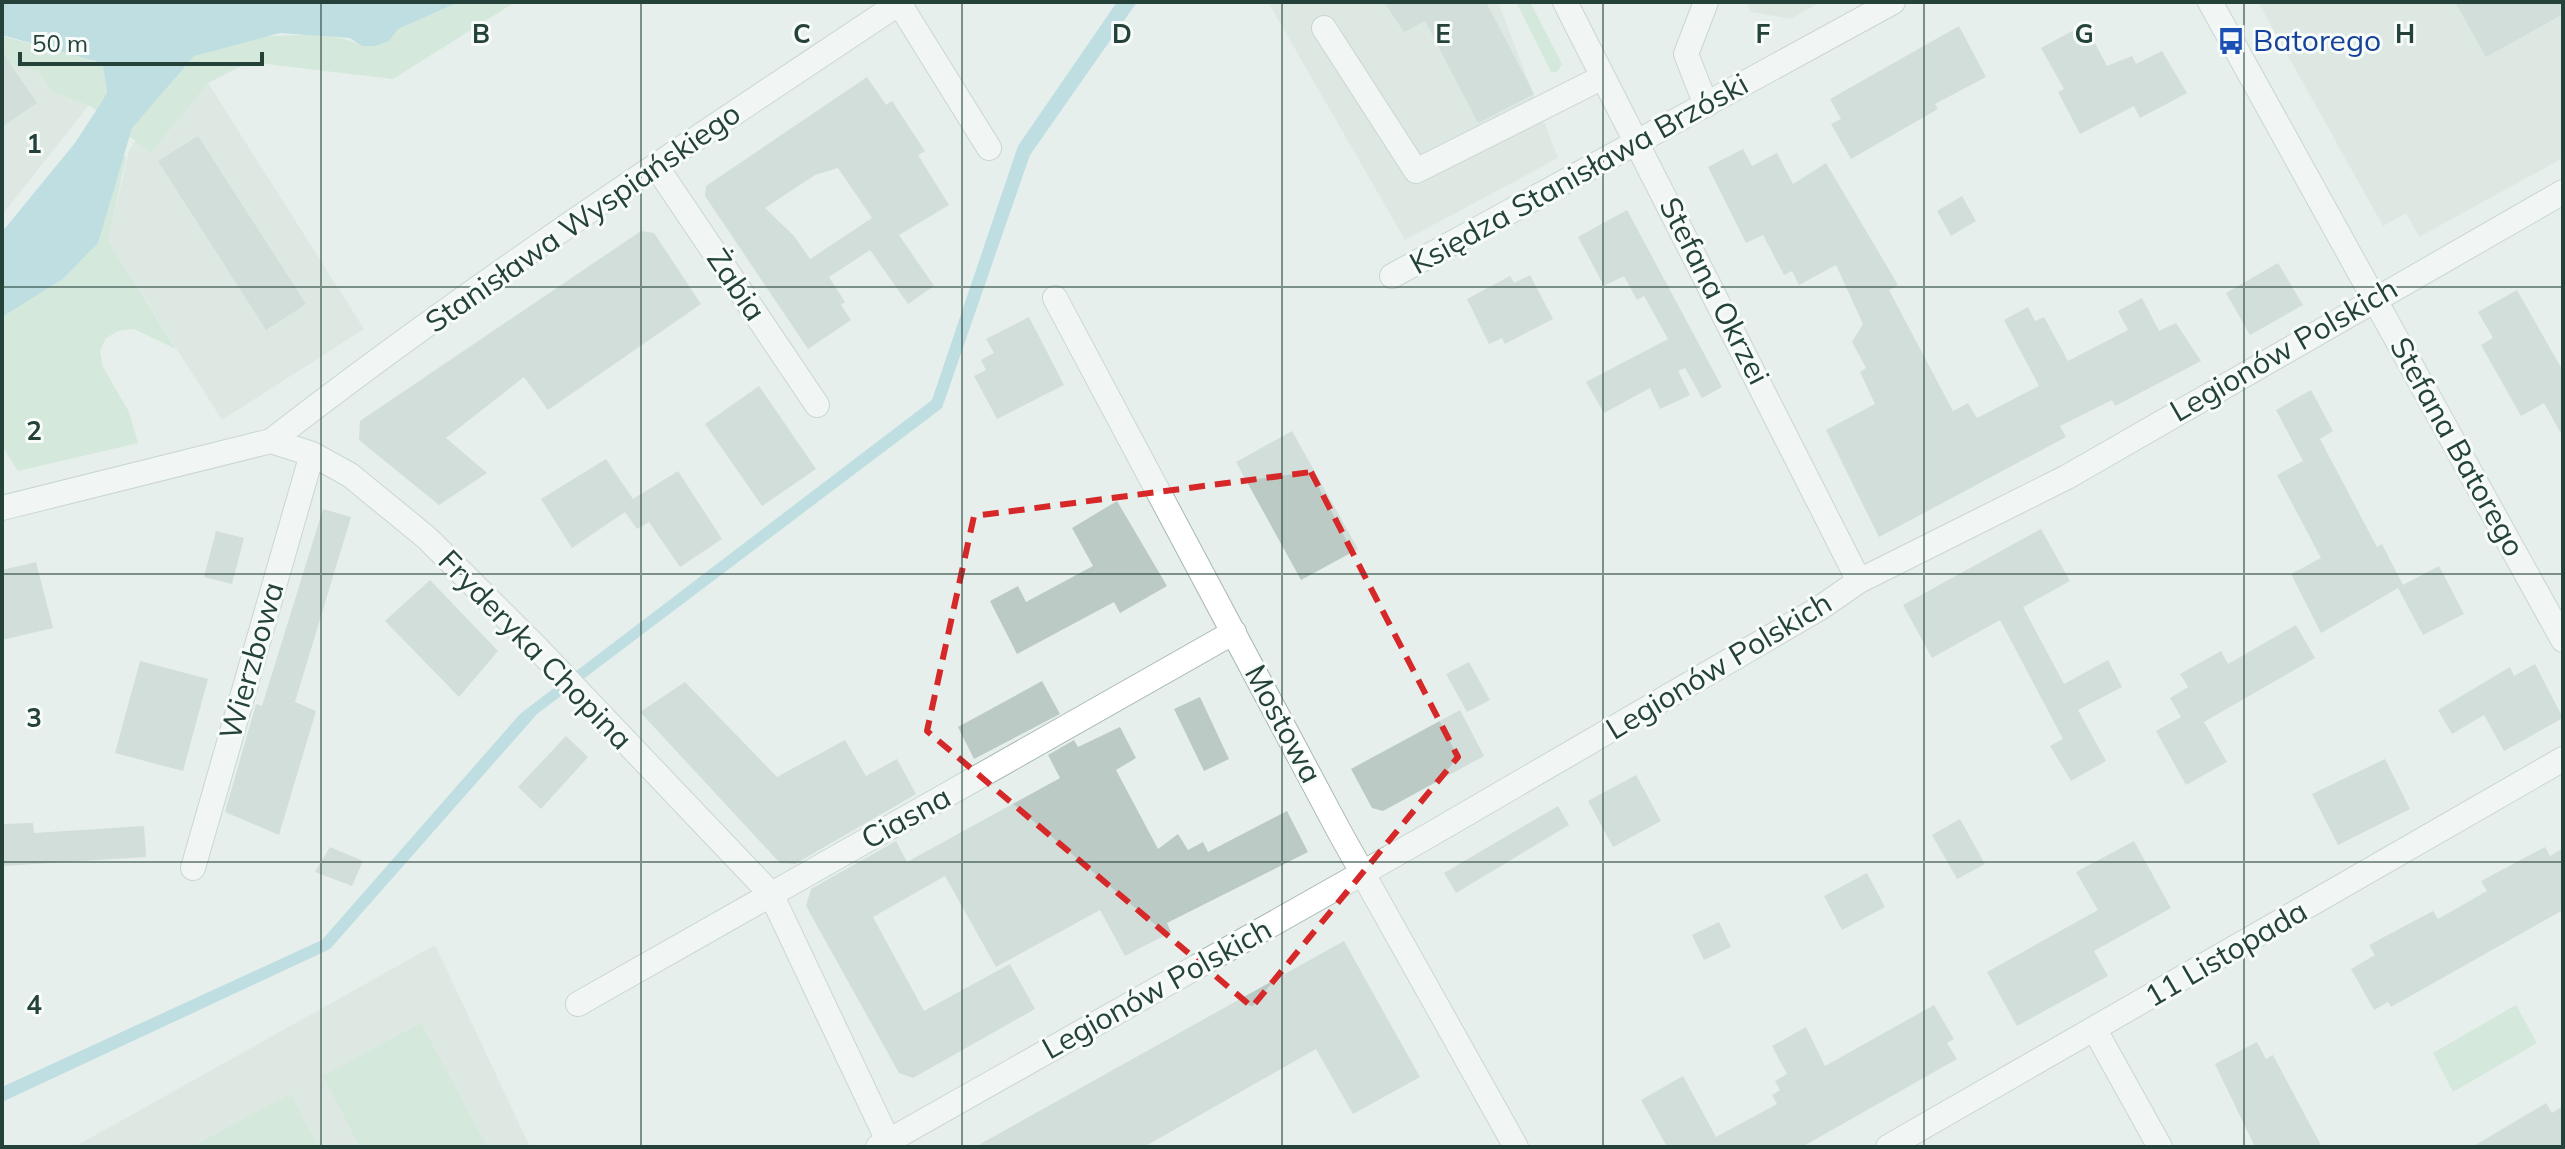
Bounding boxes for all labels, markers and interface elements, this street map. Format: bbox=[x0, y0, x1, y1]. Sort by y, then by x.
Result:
scale bar bbox=[20, 16, 262, 66]
text: B bbox=[472, 17, 490, 50]
text: C bbox=[793, 17, 811, 50]
text: D bbox=[1112, 17, 1132, 50]
text: E bbox=[1435, 17, 1451, 50]
text: F bbox=[1756, 17, 1771, 50]
text: G bbox=[2074, 17, 2094, 50]
text: H bbox=[2395, 17, 2415, 50]
place label: Batorego bbox=[2253, 21, 2381, 59]
bus stop icon: Batorego bbox=[2216, 26, 2246, 56]
text: 50 m bbox=[32, 28, 88, 58]
street label: Księdza Stanisława Brzóski bbox=[1403, 64, 1754, 282]
street label: Stanisława Wyspiańskiego bbox=[417, 94, 747, 341]
text: 1 bbox=[26, 127, 42, 160]
street label: Stefana Okrzei bbox=[1651, 191, 1778, 390]
street label: Żabia bbox=[699, 241, 775, 328]
street label: Legionów Polskich bbox=[2163, 269, 2404, 430]
street label: Stefana Batorego bbox=[2382, 330, 2534, 563]
text: 2 bbox=[26, 414, 42, 447]
street label: Fryderyka Chopina bbox=[431, 541, 641, 757]
street label: Wierzbowa bbox=[210, 578, 292, 744]
street label: Legionów Polskich bbox=[1599, 583, 1838, 747]
street label: Mostowa bbox=[1237, 658, 1331, 789]
text: 3 bbox=[26, 701, 42, 734]
street label: Ciasna bbox=[854, 777, 957, 857]
street label: 11 Listopada bbox=[2137, 891, 2314, 1015]
street label: Legionów Polskich bbox=[1035, 909, 1278, 1067]
text: 4 bbox=[26, 988, 42, 1021]

